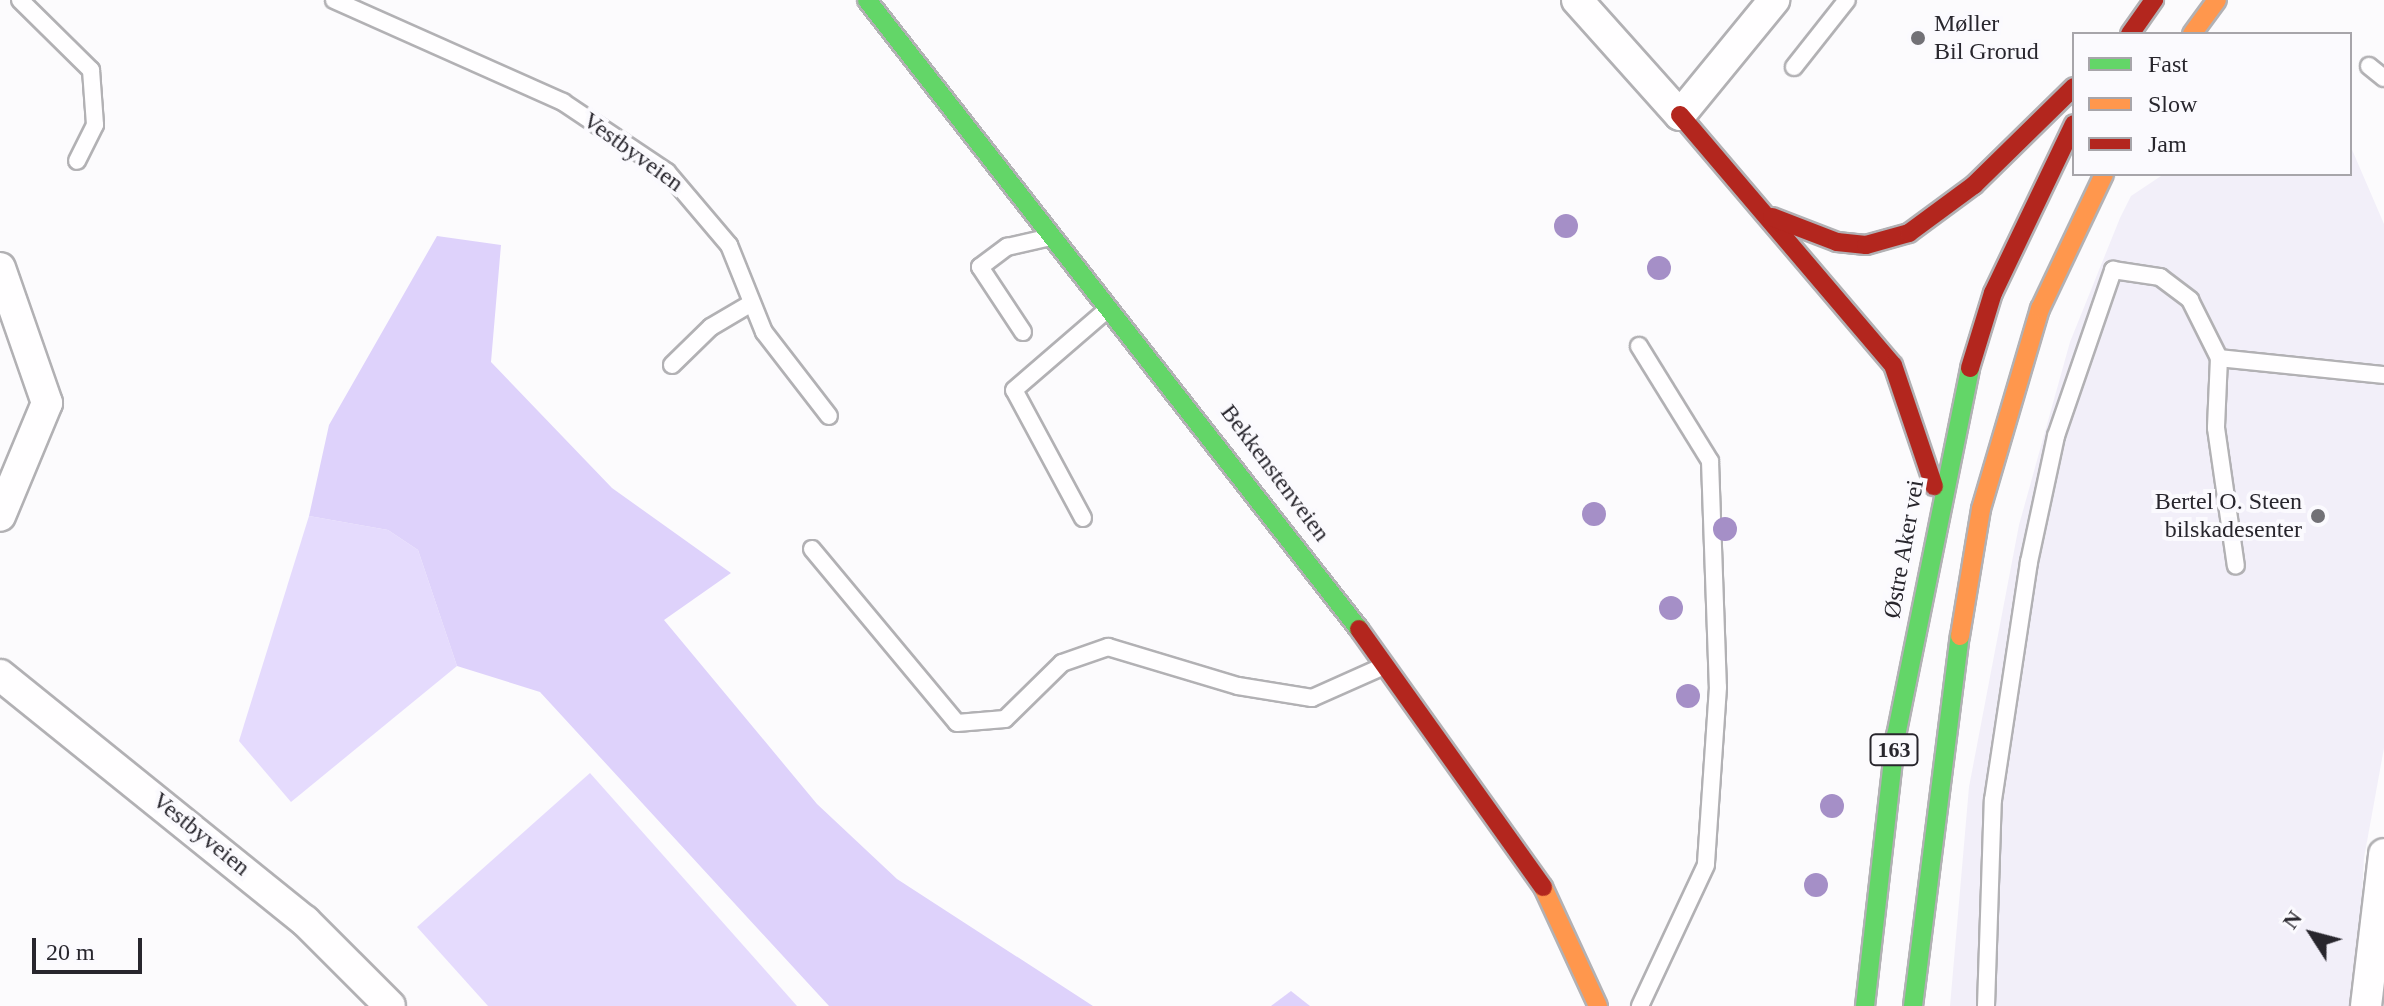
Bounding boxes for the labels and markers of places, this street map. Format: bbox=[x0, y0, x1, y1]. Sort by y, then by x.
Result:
place label: Møller Bil Grorud bbox=[1934, 10, 2039, 66]
marker: Møller Bil Grorud bbox=[1909, 29, 1927, 47]
place label: Bertel O. Steen bilskadesenter bbox=[2155, 488, 2302, 544]
marker: Bertel O. Steen bilskadesenter bbox=[2309, 507, 2327, 525]

